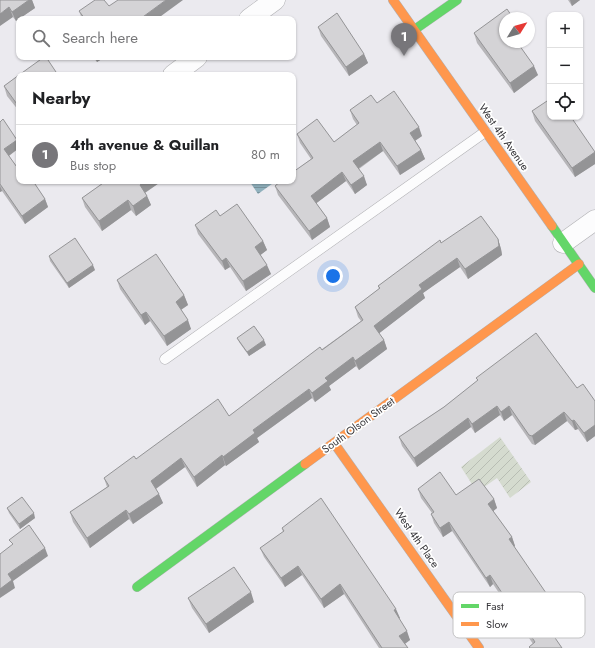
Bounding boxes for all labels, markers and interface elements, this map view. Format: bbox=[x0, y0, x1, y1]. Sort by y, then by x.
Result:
north arrow bbox=[499, 12, 535, 48]
map controls bbox=[547, 12, 583, 120]
button: + bbox=[547, 12, 583, 48]
search box bbox=[16, 16, 296, 60]
pin: 1 bbox=[391, 23, 417, 56]
icon: search bbox=[30, 27, 52, 49]
text: Search here bbox=[62, 27, 138, 49]
button: − bbox=[547, 48, 583, 84]
button: locate bbox=[547, 84, 583, 120]
text: Nearby bbox=[32, 86, 90, 110]
street label: West 4th Avenue bbox=[475, 100, 533, 174]
text: 4th avenue & Quillan bbox=[70, 134, 219, 156]
text: 1 bbox=[42, 145, 48, 164]
text: 80 m bbox=[251, 145, 280, 164]
text: Bus stop bbox=[70, 156, 116, 175]
your location bbox=[323, 266, 343, 286]
street label: South Olson Street bbox=[318, 393, 398, 457]
street label: West 4th Place bbox=[391, 505, 444, 571]
legend bbox=[453, 592, 585, 638]
text: Fast bbox=[486, 598, 504, 614]
text: Slow bbox=[486, 616, 508, 632]

